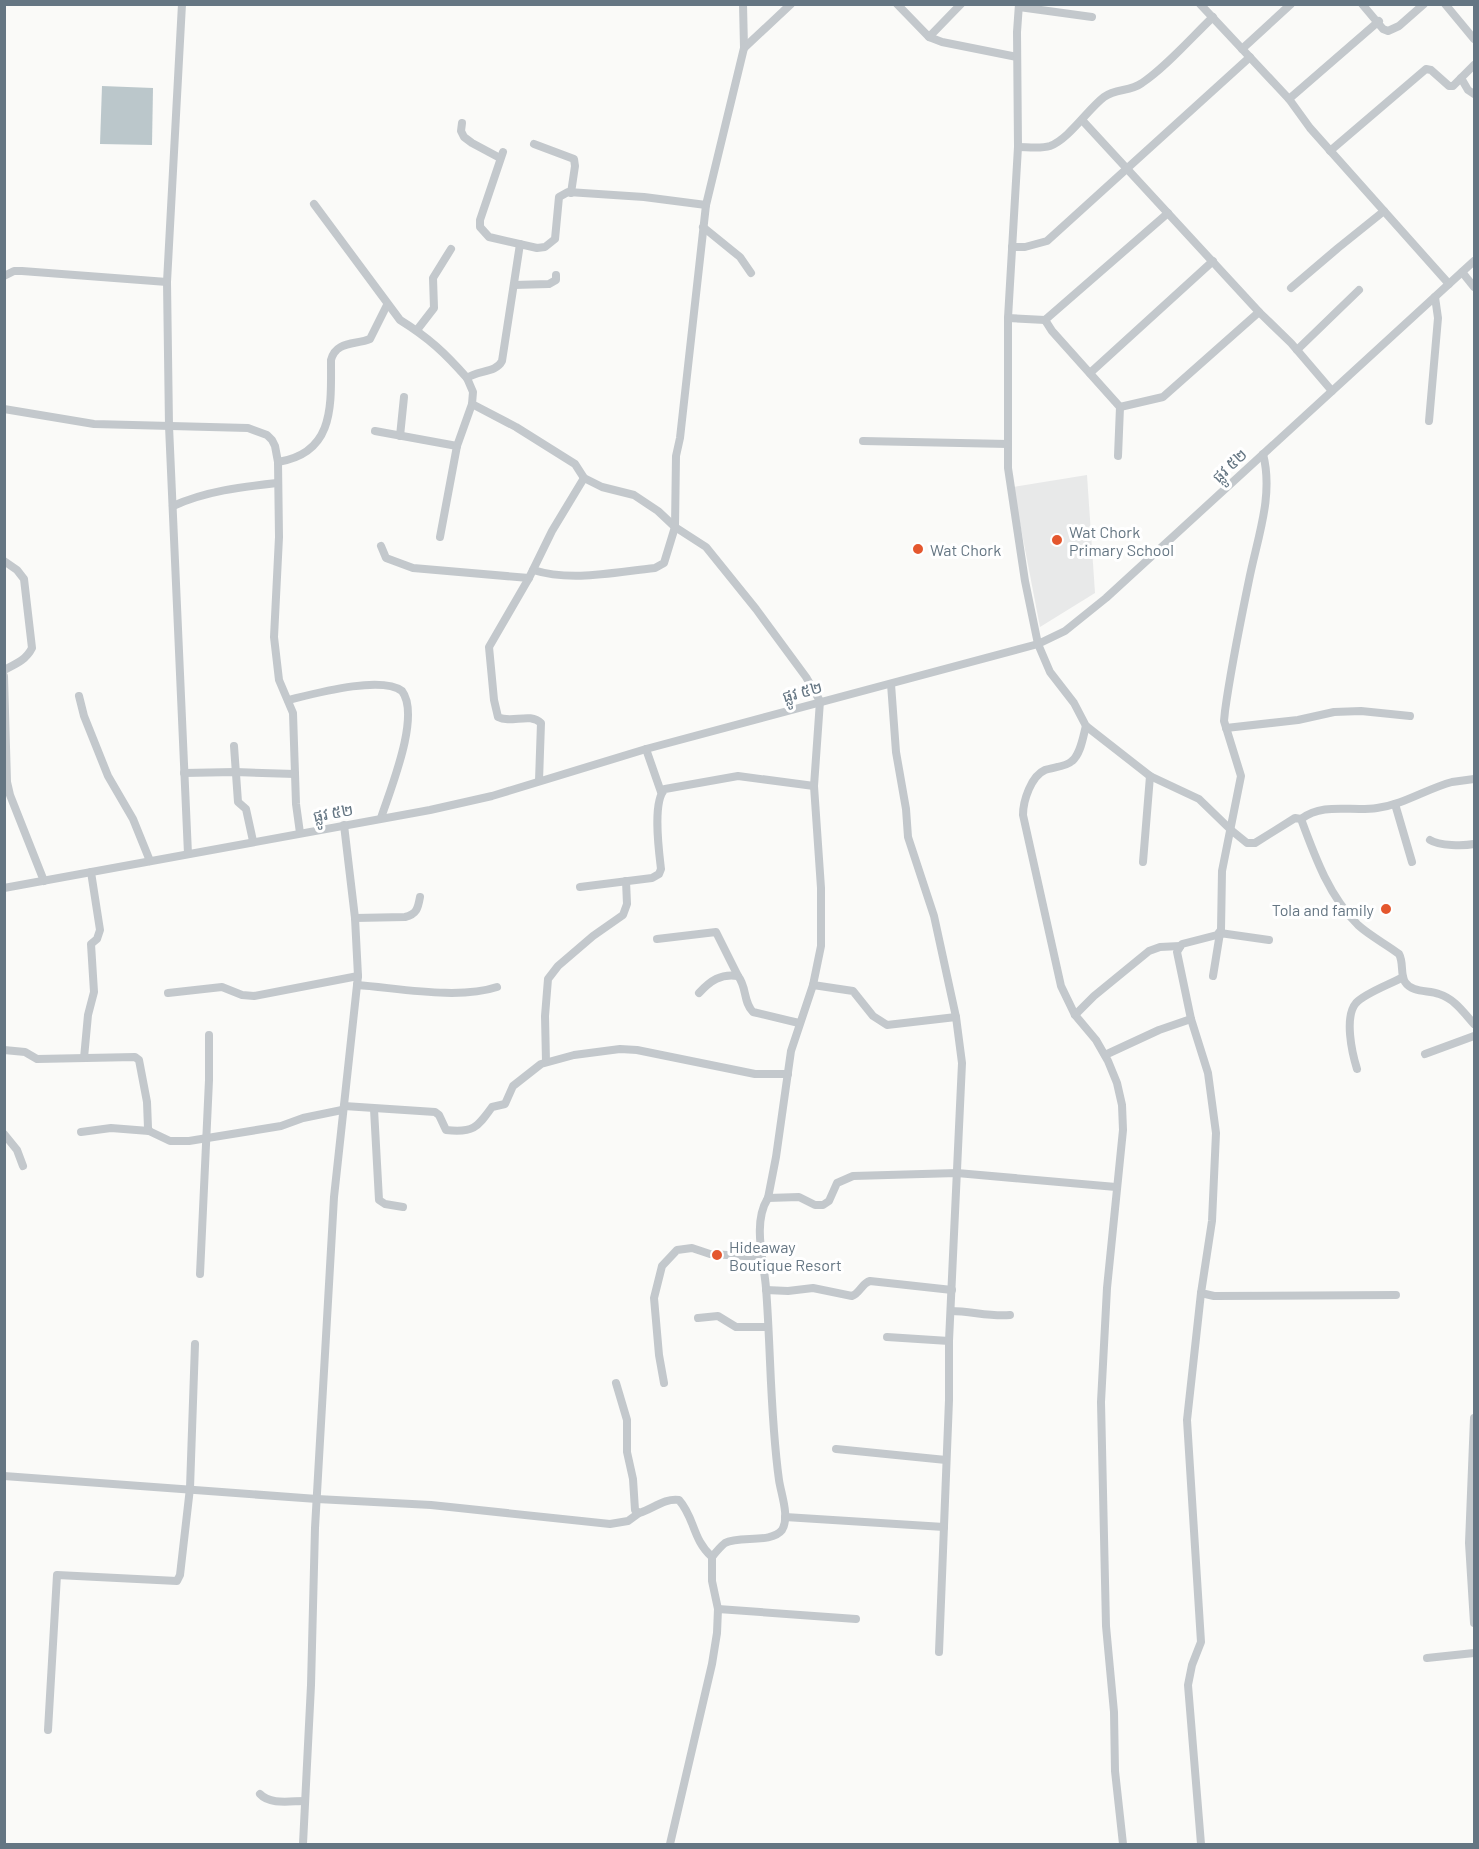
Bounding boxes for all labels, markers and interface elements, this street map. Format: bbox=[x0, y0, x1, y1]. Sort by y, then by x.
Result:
street label: ផ្លូវ ៥២ bbox=[1208, 444, 1254, 490]
place label: Wat Chork Primary School bbox=[1069, 522, 1174, 559]
marker: Wat Chork Primary School bbox=[1050, 533, 1064, 547]
place label: Wat Chork bbox=[930, 540, 1001, 559]
marker: Wat Chork bbox=[911, 542, 925, 556]
street label: ផ្លូវ ៥២ bbox=[780, 677, 826, 711]
street label: ផ្លូវ ៥២ bbox=[311, 799, 356, 831]
place label: Tola and family bbox=[1272, 900, 1375, 919]
marker: Tola and family bbox=[1379, 902, 1393, 916]
place label: Hideaway Boutique Resort bbox=[729, 1237, 842, 1274]
marker: Hideaway Boutique Resort bbox=[710, 1248, 724, 1262]

